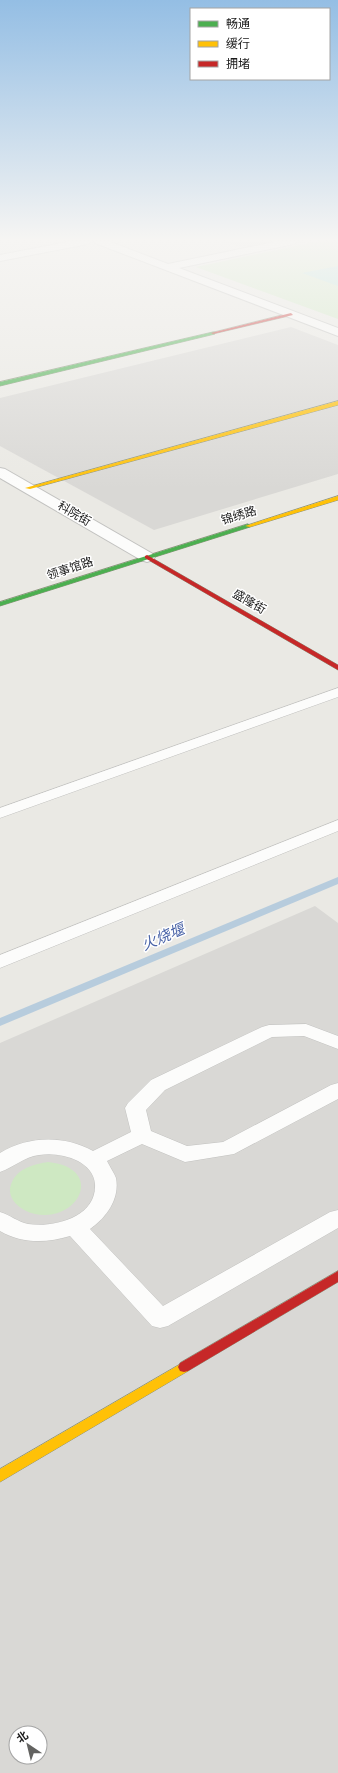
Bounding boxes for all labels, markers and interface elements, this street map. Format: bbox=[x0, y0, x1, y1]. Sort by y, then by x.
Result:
legend bbox=[190, 8, 330, 80]
text: 畅通 bbox=[226, 17, 250, 32]
text: 缓行 bbox=[226, 37, 250, 52]
text: 拥堵 bbox=[226, 57, 250, 72]
street label: 科院街 bbox=[55, 499, 93, 529]
street label: 锦绣路 bbox=[220, 504, 258, 528]
street label: 领事馆路 bbox=[45, 554, 95, 584]
street label: 盛隆街 bbox=[230, 587, 268, 617]
water label: 火烧堰 bbox=[139, 919, 190, 954]
north arrow bbox=[8, 1725, 48, 1765]
text: 北 bbox=[14, 1729, 31, 1746]

